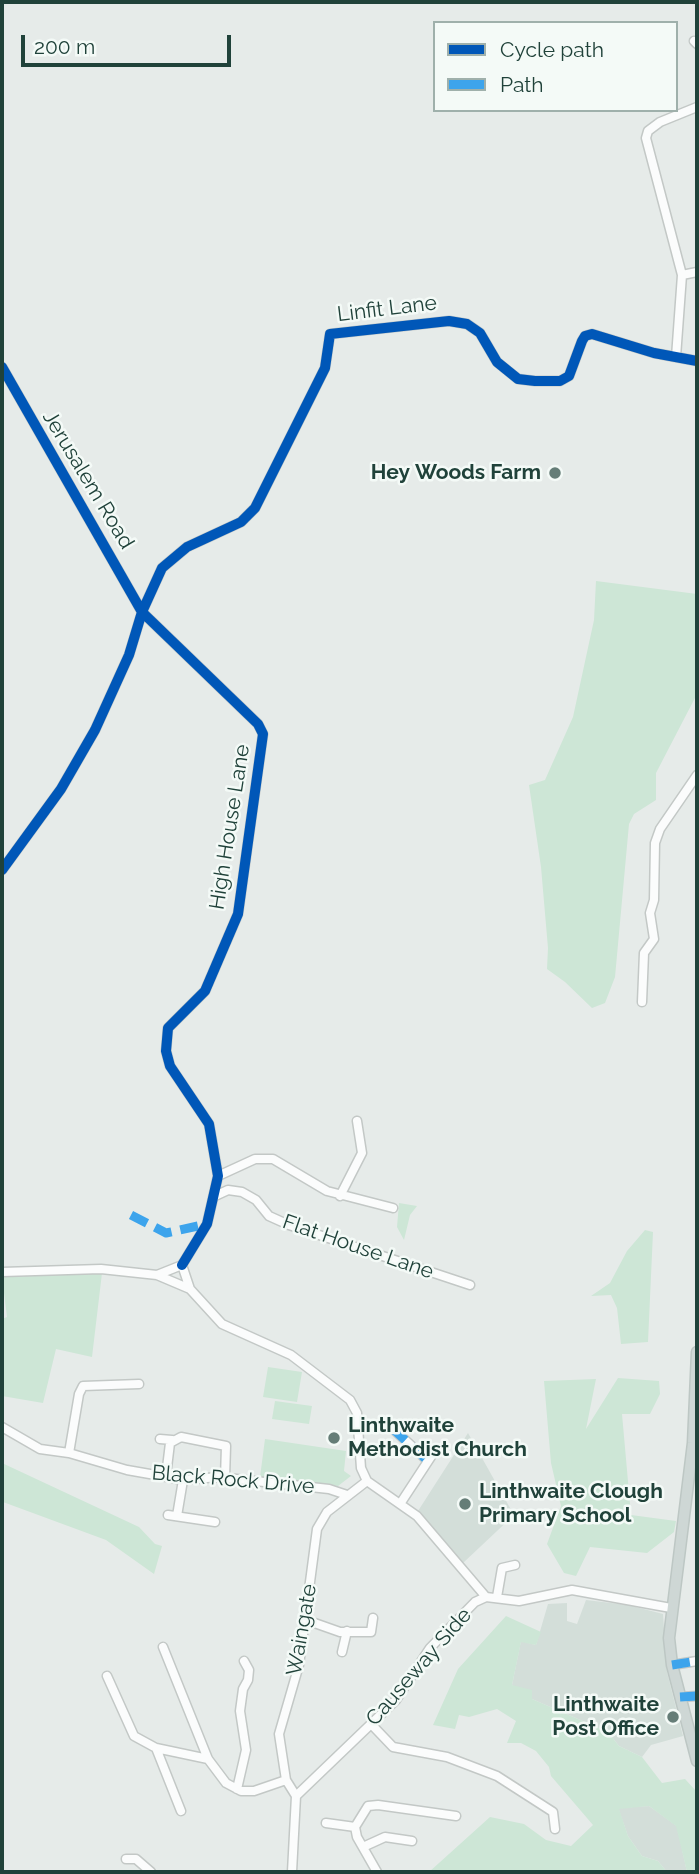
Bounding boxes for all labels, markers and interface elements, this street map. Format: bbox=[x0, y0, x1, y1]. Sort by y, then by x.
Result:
scale bar bbox=[24, 21, 234, 65]
legend bbox=[433, 21, 678, 112]
text: 200 m bbox=[34, 34, 95, 59]
text: Cycle path bbox=[500, 37, 604, 62]
text: Path bbox=[500, 72, 544, 97]
street label: Linfit Lane bbox=[336, 290, 438, 328]
street label: Jerusalem Road bbox=[37, 406, 139, 554]
place label: Hey Woods Farm bbox=[371, 460, 541, 486]
marker: Hey Woods Farm bbox=[547, 465, 563, 481]
street label: High House Lane bbox=[204, 743, 256, 911]
street label: Flat House Lane bbox=[279, 1209, 437, 1285]
place label: Linthwaite Methodist Church bbox=[348, 1413, 527, 1463]
marker: Linthwaite Methodist Church bbox=[326, 1430, 342, 1446]
street label: Black Rock Drive bbox=[151, 1460, 315, 1500]
place label: Linthwaite Clough Primary School bbox=[479, 1479, 663, 1529]
marker: Linthwaite Clough Primary School bbox=[457, 1496, 473, 1512]
street label: Waingate bbox=[282, 1582, 322, 1678]
street label: Causeway Side bbox=[361, 1603, 477, 1731]
place label: Linthwaite Post Office bbox=[552, 1692, 659, 1742]
marker: Linthwaite Post Office bbox=[665, 1709, 681, 1725]

